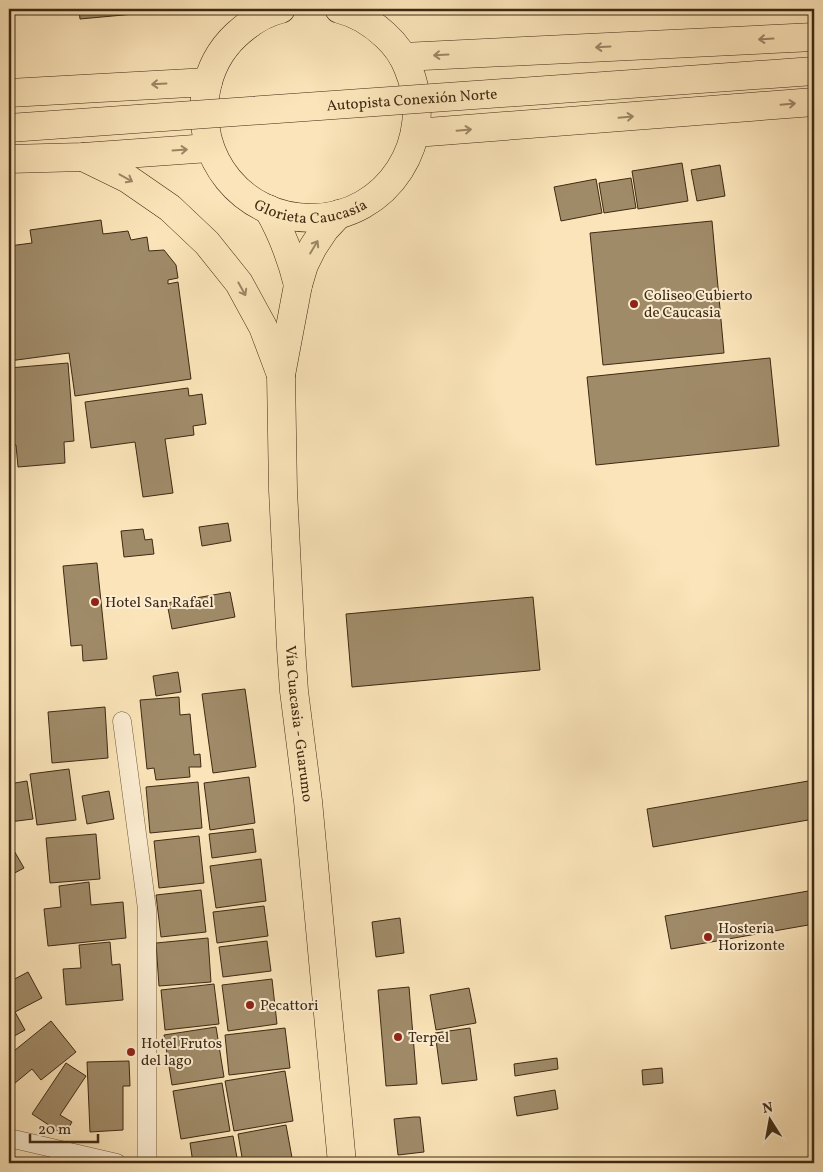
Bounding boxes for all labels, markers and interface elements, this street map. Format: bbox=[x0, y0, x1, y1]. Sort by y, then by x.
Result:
one-way arrow bbox=[758, 34, 774, 44]
one-way arrow bbox=[596, 42, 612, 51]
one-way arrow bbox=[433, 50, 449, 59]
one-way arrow bbox=[151, 80, 167, 89]
street label: Autopista Conexión Norte bbox=[326, 84, 498, 117]
one-way arrow bbox=[780, 99, 796, 109]
one-way arrow bbox=[618, 112, 634, 121]
one-way arrow bbox=[456, 125, 472, 134]
one-way arrow bbox=[171, 145, 187, 155]
one-way arrow bbox=[118, 174, 133, 184]
street label: Glorieta Caucasía bbox=[253, 189, 369, 207]
text: Glorieta Caucasía bbox=[250, 195, 371, 230]
one-way arrow bbox=[309, 240, 319, 254]
one-way arrow bbox=[238, 282, 248, 296]
place label: Coliseo Cubierto de Caucasia bbox=[644, 286, 753, 324]
marker: Coliseo Cubierto de Caucasia bbox=[628, 298, 640, 310]
place label: Hotel San Rafael bbox=[105, 593, 214, 614]
marker: Hotel San Rafael bbox=[89, 596, 101, 608]
street label: Vía Cuacasia - Guarumo bbox=[279, 645, 317, 803]
place label: Hosteria Horizonte bbox=[718, 919, 785, 957]
marker: Hosteria Horizonte bbox=[702, 931, 714, 943]
place label: Pecattori bbox=[260, 996, 319, 1017]
marker: Pecattori bbox=[244, 999, 256, 1011]
place label: Terpel bbox=[408, 1028, 449, 1049]
marker: Terpel bbox=[392, 1031, 404, 1043]
place label: Hotel Frutos del lago bbox=[141, 1034, 222, 1072]
marker: Hotel Frutos del lago bbox=[125, 1046, 137, 1058]
north arrow bbox=[746, 1094, 796, 1144]
text: N bbox=[761, 1098, 775, 1119]
scale bar bbox=[30, 1112, 98, 1144]
text: 20 m bbox=[38, 1120, 71, 1141]

